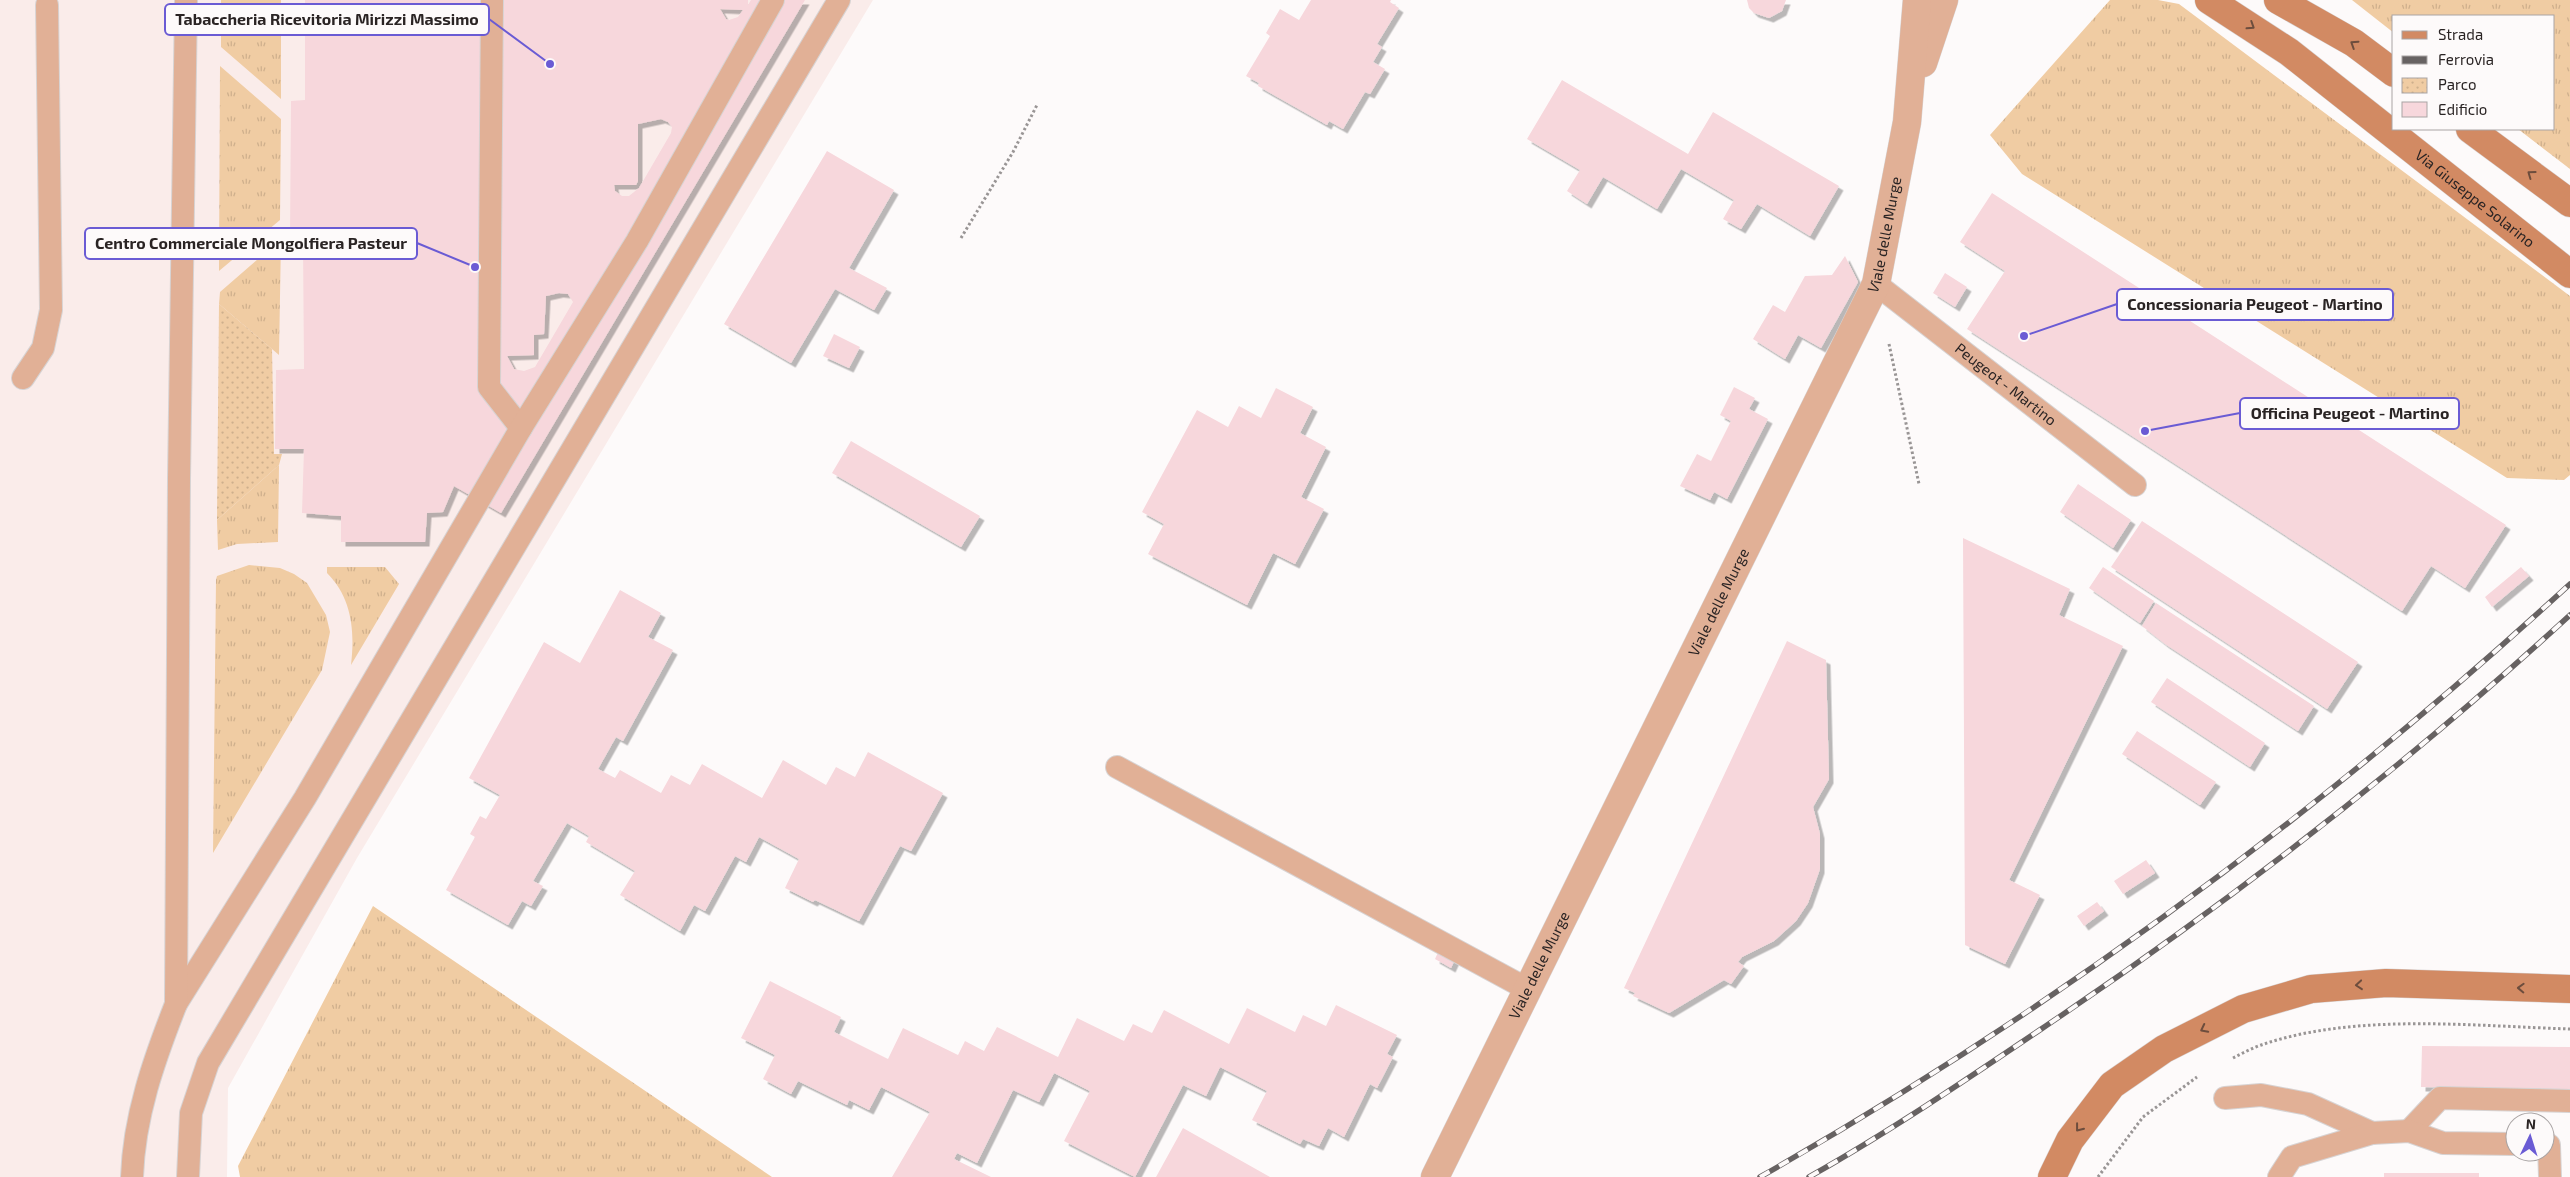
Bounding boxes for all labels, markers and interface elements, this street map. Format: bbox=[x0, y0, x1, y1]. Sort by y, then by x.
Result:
callout: Tabaccheria Ricevitoria Mirizzi Massimo bbox=[165, 4, 489, 35]
text: Tabaccheria Ricevitoria Mirizzi Massimo bbox=[175, 9, 479, 28]
legend bbox=[2392, 15, 2555, 130]
one-way arrow bbox=[2246, 19, 2255, 29]
text: Strada bbox=[2438, 25, 2483, 43]
one-way arrow bbox=[2351, 41, 2360, 50]
text: Ferrovia bbox=[2438, 50, 2494, 68]
text: Parco bbox=[2438, 75, 2477, 93]
text: Edificio bbox=[2438, 100, 2487, 118]
street label: Via Giuseppe Solarino bbox=[2412, 145, 2539, 251]
one-way arrow bbox=[2527, 171, 2537, 180]
street label: Viale delle Murge bbox=[1863, 175, 1904, 296]
callout: Centro Commerciale Mongolfiera Pasteur bbox=[85, 228, 417, 259]
text: Centro Commerciale Mongolfiera Pasteur bbox=[95, 233, 407, 252]
callout: Concessionaria Peugeot - Martino bbox=[2117, 289, 2393, 320]
text: Concessionaria Peugeot - Martino bbox=[2127, 294, 2383, 313]
street label: Peugeot - Martino bbox=[1952, 339, 2061, 429]
callout: Officina Peugeot - Martino bbox=[2240, 398, 2459, 429]
text: Officina Peugeot - Martino bbox=[2251, 403, 2449, 422]
street label: Viale delle Murge bbox=[1684, 545, 1752, 659]
street label: Viale delle Murge bbox=[1504, 908, 1573, 1022]
one-way arrow bbox=[2355, 980, 2363, 991]
one-way arrow bbox=[2517, 982, 2525, 993]
one-way arrow bbox=[2200, 1023, 2209, 1033]
north arrow bbox=[2505, 1112, 2555, 1162]
text: N bbox=[2525, 1115, 2537, 1132]
one-way arrow bbox=[2076, 1122, 2085, 1132]

